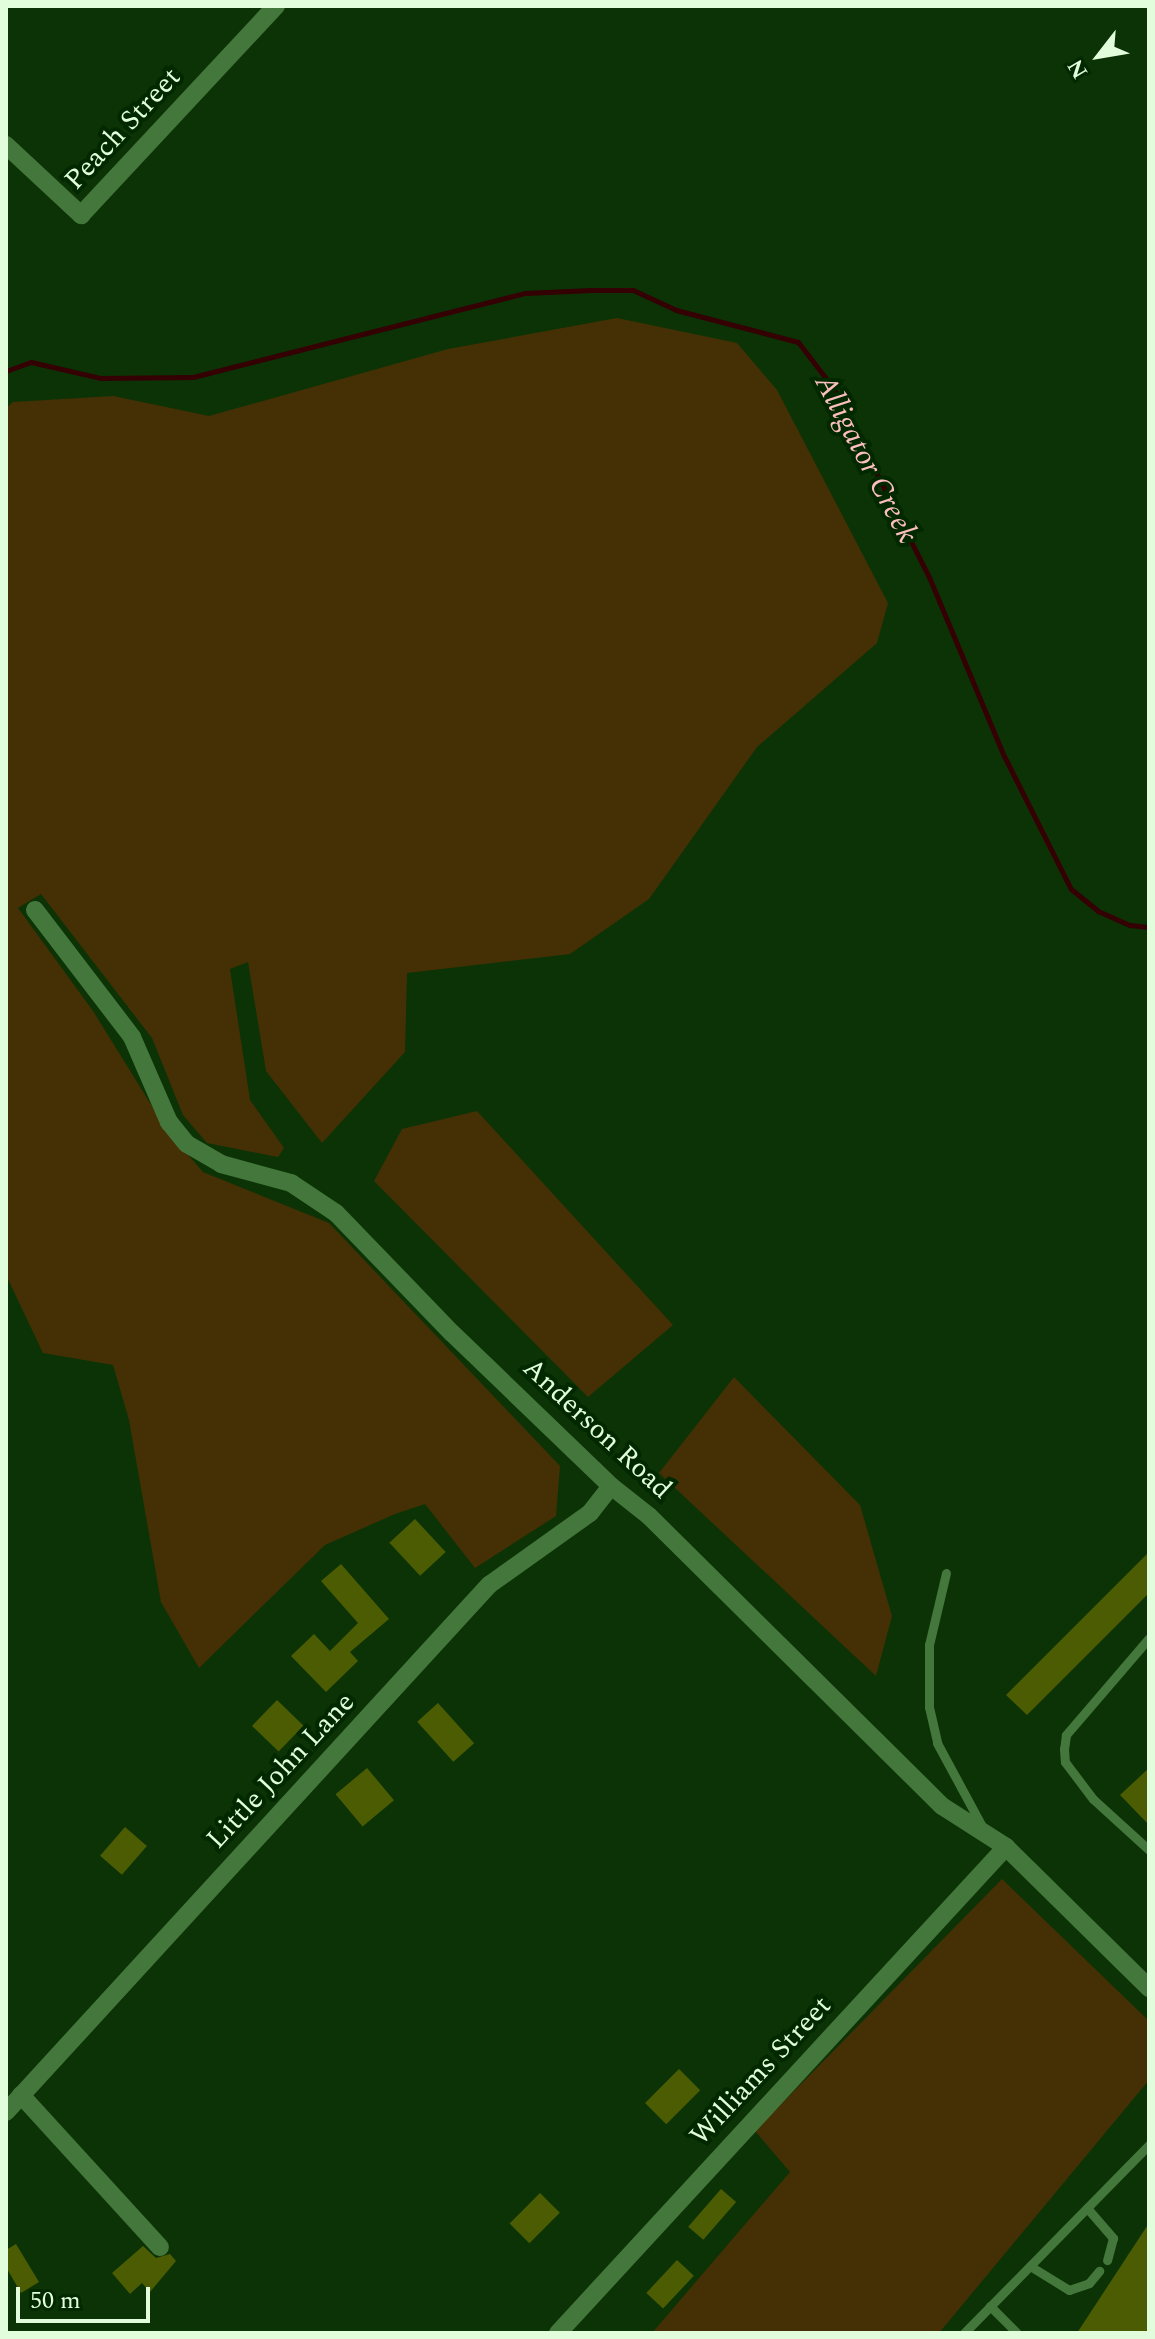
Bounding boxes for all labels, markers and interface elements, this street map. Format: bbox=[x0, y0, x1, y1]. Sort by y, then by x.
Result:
north arrow bbox=[1059, 16, 1139, 96]
text: N bbox=[1059, 52, 1097, 85]
street label: Peach Street bbox=[58, 61, 188, 197]
water label: Alligator Creek bbox=[807, 369, 925, 549]
street label: Anderson Road bbox=[516, 1352, 678, 1506]
street label: Little John Lane bbox=[200, 1686, 362, 1856]
street label: Williams Street bbox=[683, 1990, 839, 2152]
scale bar bbox=[20, 2271, 154, 2321]
text: 50 m bbox=[30, 2283, 81, 2319]

